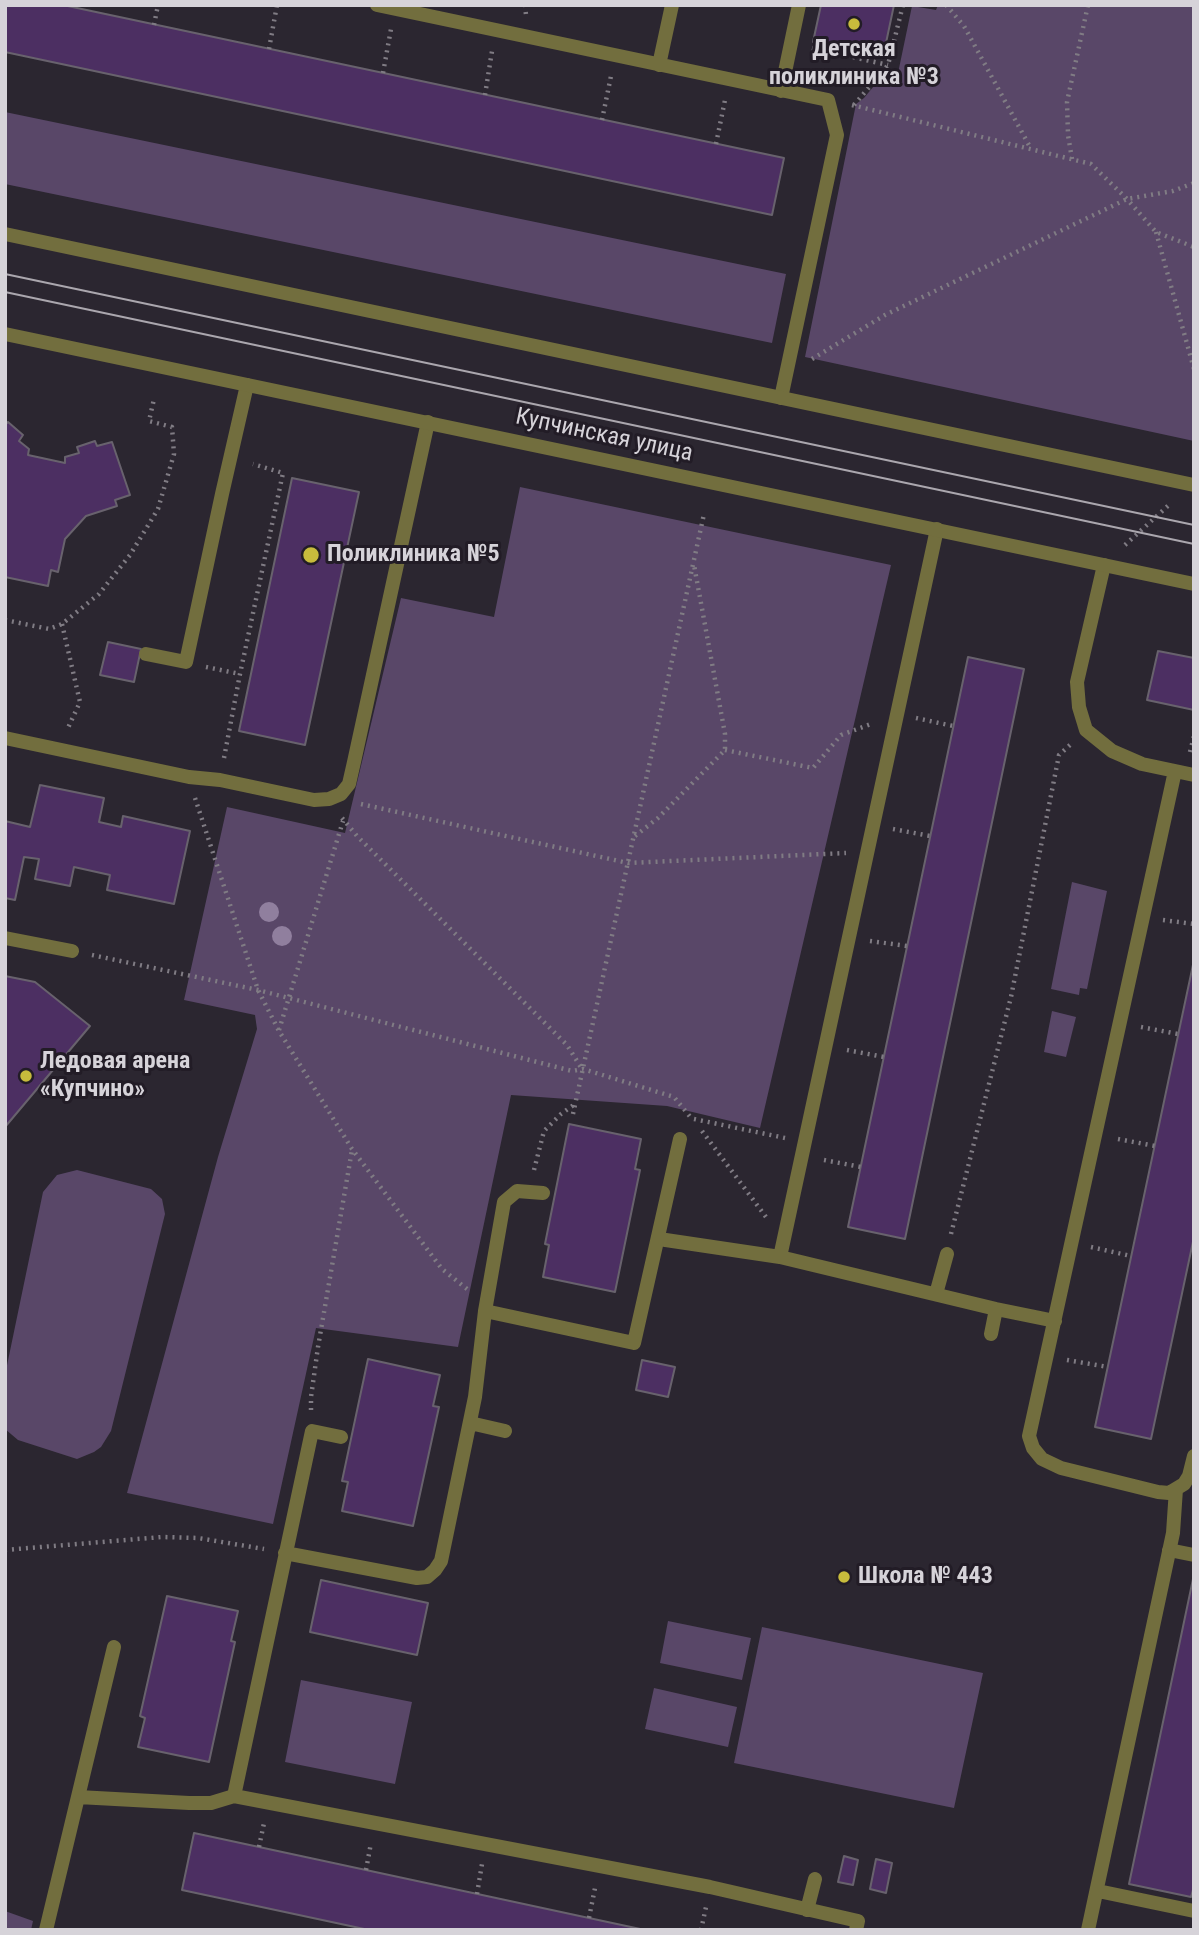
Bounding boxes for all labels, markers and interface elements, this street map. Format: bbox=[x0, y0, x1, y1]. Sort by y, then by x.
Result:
marker: Детская поликлиника №3 bbox=[846, 16, 862, 32]
place label: Детская поликлиника №3 bbox=[769, 36, 939, 92]
street label: Купчинская улица bbox=[513, 403, 695, 469]
place label: Поликлиника №5 bbox=[327, 541, 500, 569]
marker: Поликлиника №5 bbox=[301, 545, 321, 565]
place label: Ледовая арена «Купчино» bbox=[40, 1048, 190, 1104]
marker: Ледовая арена «Купчино» bbox=[18, 1068, 34, 1084]
place label: Школа № 443 bbox=[858, 1563, 993, 1591]
marker: Школа № 443 bbox=[836, 1569, 852, 1585]

